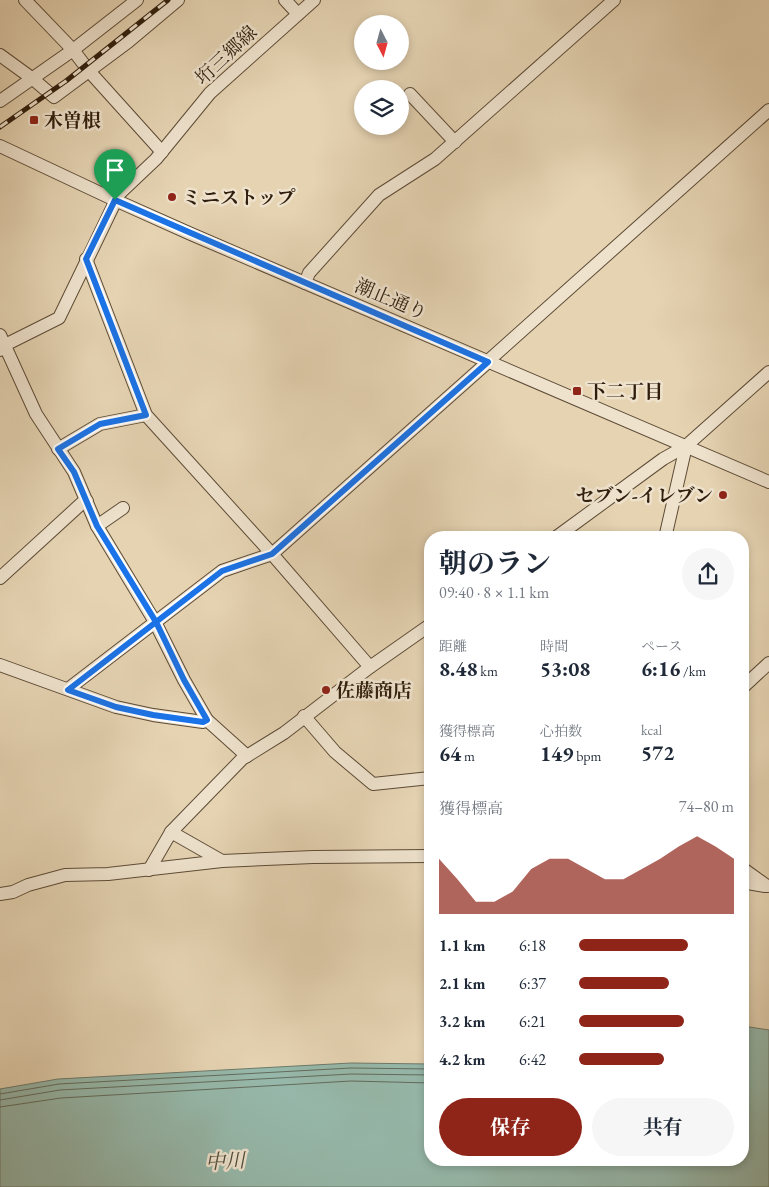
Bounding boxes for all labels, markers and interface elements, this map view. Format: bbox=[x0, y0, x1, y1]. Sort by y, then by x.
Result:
north arrow bbox=[354, 15, 409, 70]
map controls bbox=[354, 15, 409, 135]
street label: 垳三郷線 bbox=[190, 20, 262, 90]
button: layers bbox=[354, 80, 409, 135]
place label: 木曽根 bbox=[44, 108, 101, 133]
marker: 木曽根 bbox=[28, 114, 40, 126]
pin bbox=[94, 149, 136, 200]
icon: arrive bbox=[101, 156, 129, 184]
place label: ミニストップ bbox=[182, 185, 295, 210]
marker: ミニストップ bbox=[166, 191, 178, 203]
street label: 潮止通り bbox=[351, 273, 431, 325]
place label: 下二丁目 bbox=[587, 379, 663, 404]
marker: 下二丁目 bbox=[571, 385, 583, 397]
place label: セブン-イレブン bbox=[576, 483, 713, 508]
marker: セブン-イレブン bbox=[717, 489, 729, 501]
text: 朝のラン bbox=[439, 545, 551, 581]
button: share bbox=[682, 548, 734, 600]
text: 09:40 · 8 × 1.1 km bbox=[439, 582, 549, 603]
text: 距離 bbox=[439, 637, 467, 655]
text: 時間 bbox=[540, 637, 568, 655]
text: ペース bbox=[641, 637, 682, 655]
text: 8.48 bbox=[439, 655, 478, 682]
text: 53:08 bbox=[540, 655, 590, 682]
text: 6:16 bbox=[641, 655, 680, 682]
text: km bbox=[478, 662, 498, 680]
text: /km bbox=[680, 662, 706, 680]
place label: 佐藤商店 bbox=[336, 678, 412, 703]
marker: 佐藤商店 bbox=[320, 684, 332, 696]
text: kcal bbox=[641, 721, 662, 739]
text: 獲得標高 bbox=[439, 722, 495, 740]
text: 心拍数 bbox=[540, 722, 582, 740]
text: 572 bbox=[641, 739, 674, 766]
text: 64 bbox=[439, 740, 461, 767]
text: 149 bbox=[540, 740, 573, 767]
text: m bbox=[461, 747, 475, 765]
text: bpm bbox=[573, 747, 602, 765]
text: 74–80 m bbox=[679, 796, 734, 817]
text: 獲得標高 bbox=[439, 798, 503, 819]
text: 1.1 km bbox=[439, 935, 485, 956]
text: 6:18 bbox=[519, 935, 546, 956]
text: 2.1 km bbox=[439, 973, 485, 994]
text: 6:37 bbox=[519, 973, 546, 994]
text: 3.2 km bbox=[439, 1011, 485, 1032]
text: 6:21 bbox=[519, 1011, 546, 1032]
text: 4.2 km bbox=[439, 1049, 485, 1070]
text: 6:42 bbox=[519, 1049, 546, 1070]
button: 保存 bbox=[439, 1098, 582, 1156]
button: 共有 bbox=[592, 1098, 734, 1156]
water label: 中川 bbox=[204, 1147, 248, 1175]

